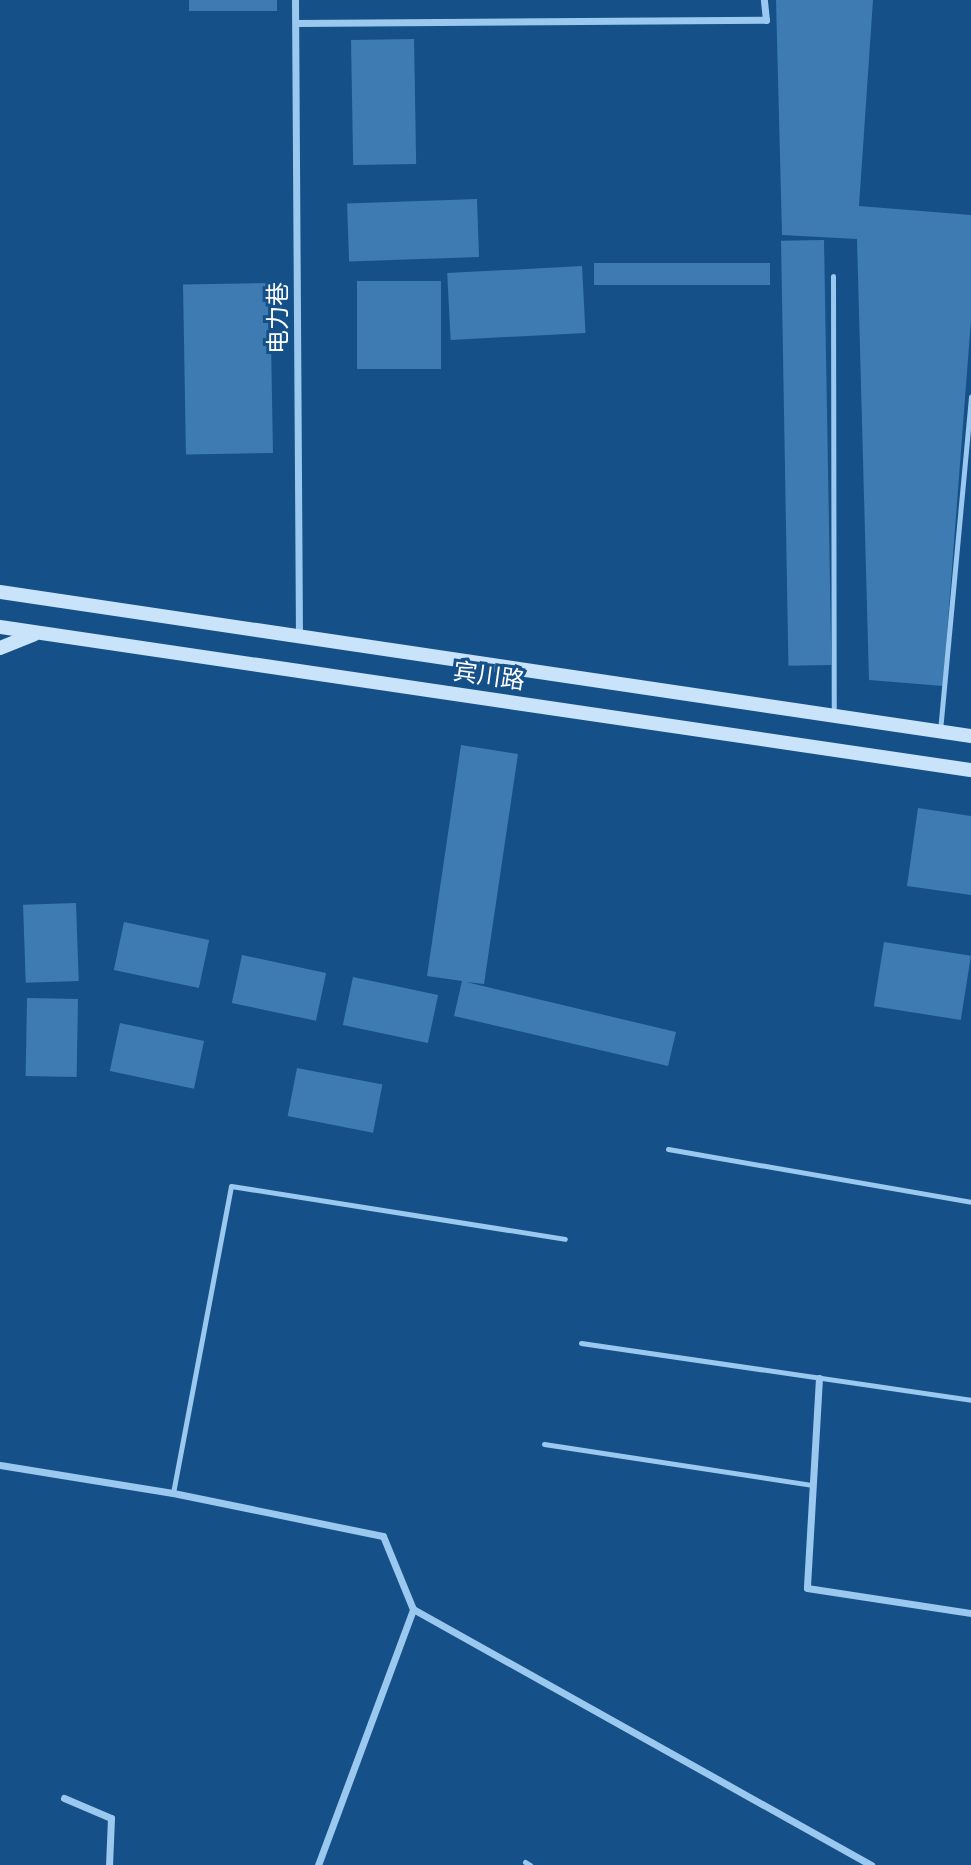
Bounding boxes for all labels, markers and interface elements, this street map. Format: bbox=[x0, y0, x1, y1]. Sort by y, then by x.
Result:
street label: 电力巷 bbox=[264, 282, 292, 354]
street label: 宾川路 bbox=[451, 657, 527, 695]

